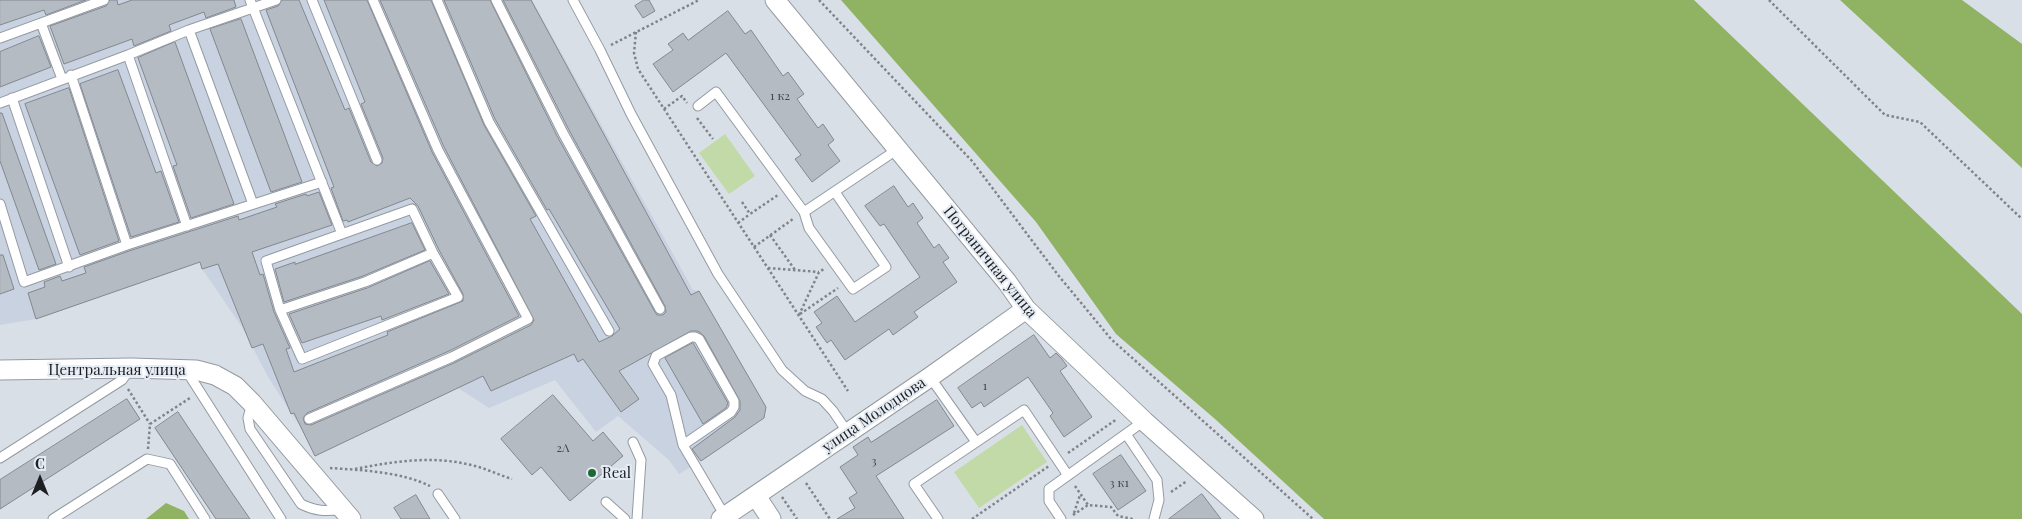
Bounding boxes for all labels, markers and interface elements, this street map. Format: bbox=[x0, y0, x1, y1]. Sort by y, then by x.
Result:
house number: 1 к2 bbox=[770, 89, 790, 103]
street label: Пограничная улица bbox=[939, 203, 1041, 321]
street label: Центральная улица bbox=[48, 361, 186, 379]
street label: улица Молодцова bbox=[819, 374, 929, 456]
house number: 1 bbox=[983, 379, 987, 393]
house number: 2А bbox=[556, 441, 570, 455]
north arrow bbox=[15, 454, 65, 504]
text: С bbox=[35, 454, 45, 473]
house number: 3 bbox=[871, 454, 877, 468]
place label: Real bbox=[602, 464, 631, 482]
marker: Real bbox=[586, 467, 598, 479]
house number: 3 к1 bbox=[1109, 476, 1129, 490]

